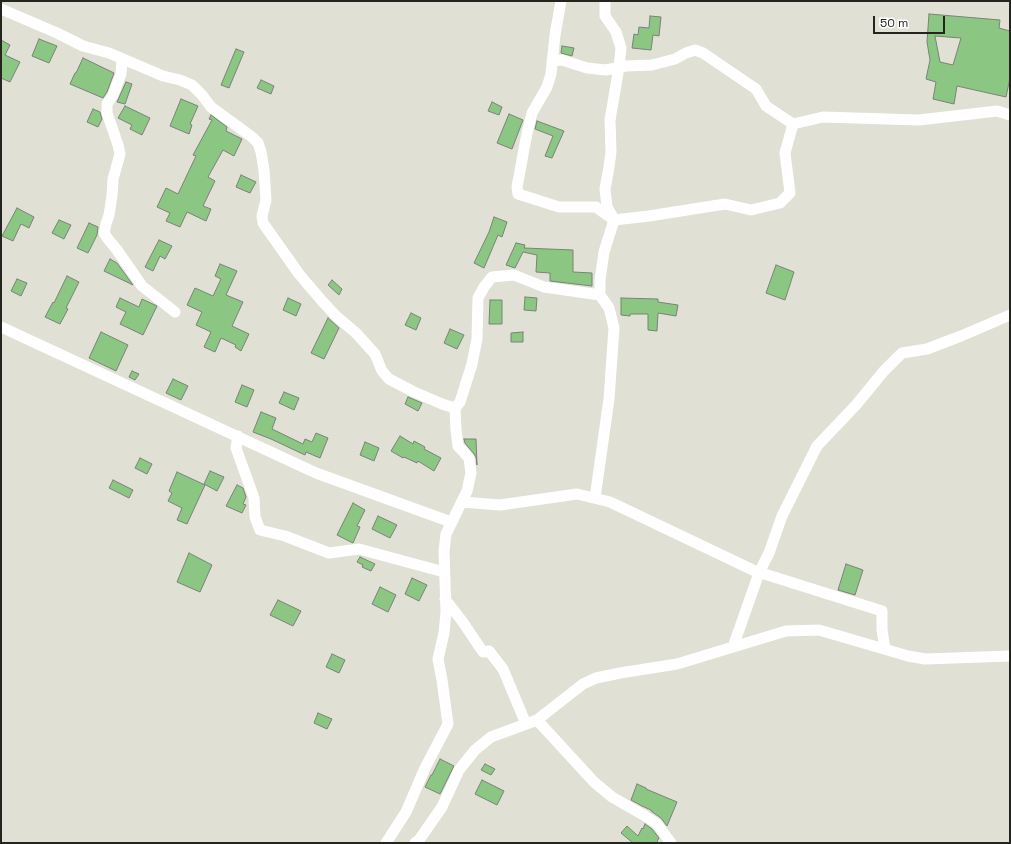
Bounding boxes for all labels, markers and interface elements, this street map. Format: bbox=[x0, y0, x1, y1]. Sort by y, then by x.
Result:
scale bar bbox=[875, 8, 947, 34]
text: 50 m bbox=[880, 15, 908, 31]

